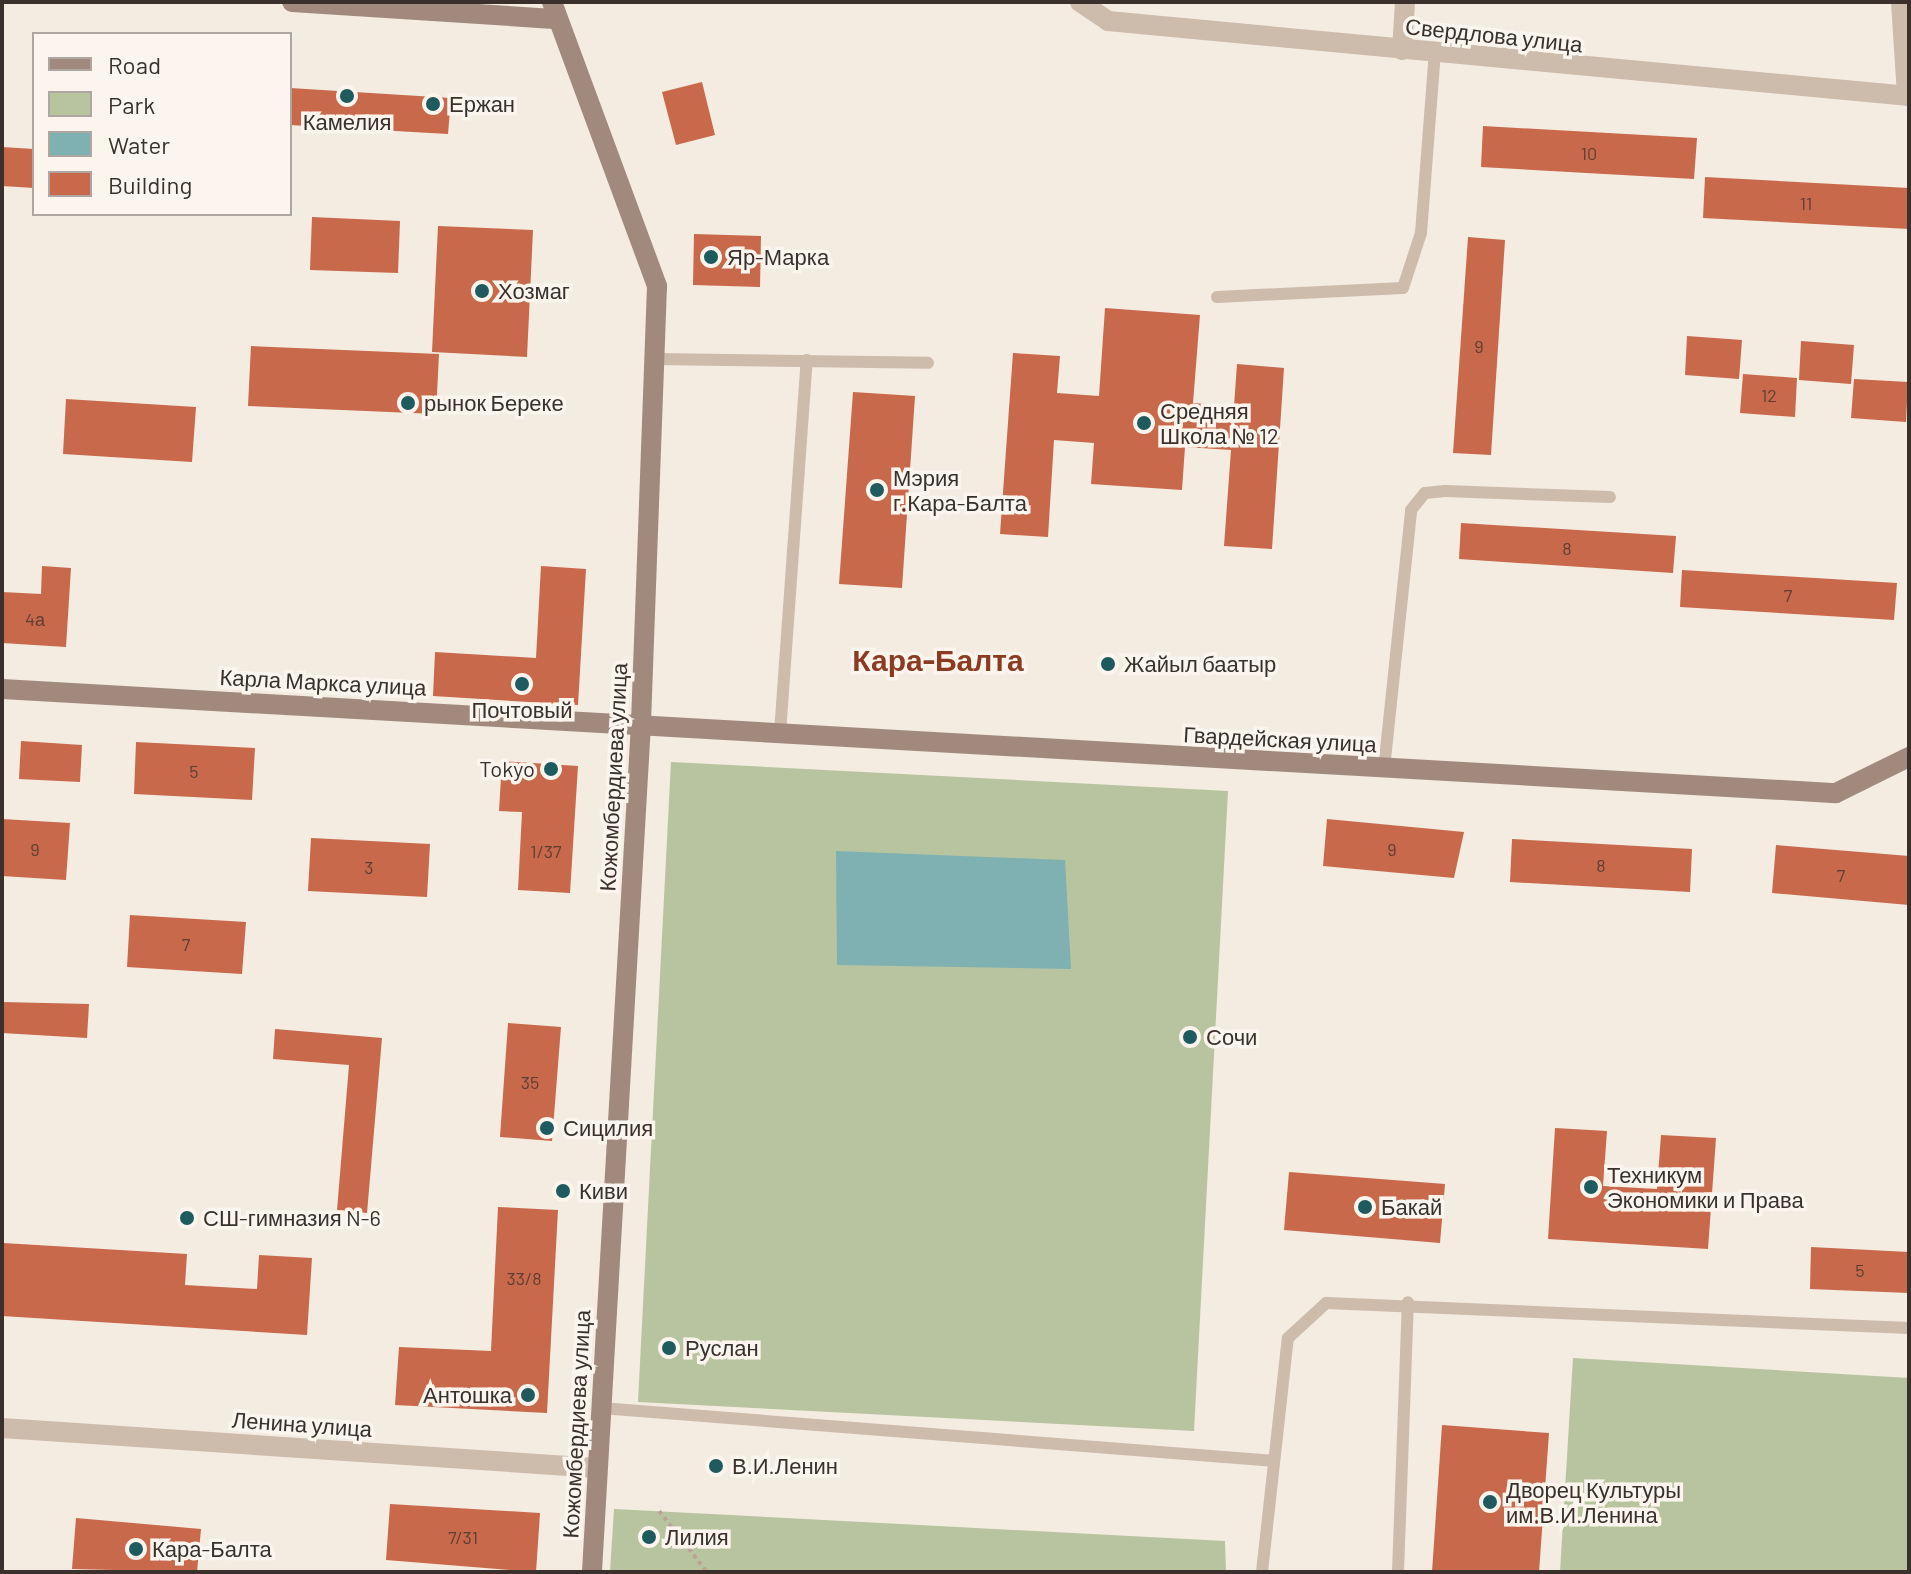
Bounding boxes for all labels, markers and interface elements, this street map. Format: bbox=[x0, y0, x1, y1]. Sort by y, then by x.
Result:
street label: Свердлова улица bbox=[1404, 13, 1584, 57]
legend bbox=[32, 32, 292, 216]
text: Road bbox=[108, 50, 161, 79]
marker: Камелия bbox=[338, 87, 356, 105]
text: Park bbox=[108, 90, 155, 119]
place label: Ержан bbox=[449, 91, 515, 117]
marker: Ержан bbox=[424, 95, 442, 113]
place label: Камелия bbox=[303, 109, 391, 135]
text: Water bbox=[108, 130, 170, 159]
house number: 10 bbox=[1581, 142, 1597, 164]
text: Building bbox=[108, 170, 192, 199]
house number: 11 bbox=[1800, 192, 1812, 214]
place label: Яр-Марка bbox=[727, 244, 829, 270]
marker: Яр-Марка bbox=[702, 248, 720, 266]
place label: Хозмаг bbox=[498, 278, 570, 304]
marker: Хозмаг bbox=[473, 282, 491, 300]
house number: 9 bbox=[1474, 335, 1484, 357]
house number: 12 bbox=[1761, 384, 1777, 406]
place label: рынок Береке bbox=[424, 390, 564, 416]
marker: рынок Береке bbox=[399, 394, 417, 412]
place label: Средняя Школа № 12 bbox=[1160, 397, 1279, 448]
marker: Средняя Школа № 12 bbox=[1135, 414, 1153, 432]
place label: Мэрия г.Кара-Балта bbox=[893, 464, 1027, 516]
marker: Мэрия г.Кара-Балта bbox=[868, 481, 886, 499]
house number: 8 bbox=[1562, 537, 1572, 559]
house number: 7 bbox=[1784, 584, 1792, 606]
house number: 4а bbox=[25, 608, 45, 630]
district label: Кара-Балта bbox=[852, 641, 1024, 677]
place label: Жайыл баатыр bbox=[1124, 651, 1276, 677]
marker: Жайыл баатыр bbox=[1099, 655, 1117, 673]
street label: Кожомбердиева улица bbox=[594, 662, 632, 892]
street label: Карла Маркса улица bbox=[219, 663, 427, 701]
marker: Почтовый bbox=[513, 675, 531, 693]
place label: Почтовый bbox=[472, 697, 572, 723]
street label: Гвардейская улица bbox=[1183, 721, 1377, 757]
place label: Tokyo bbox=[479, 756, 535, 782]
house number: 5 bbox=[189, 760, 199, 782]
marker: Tokyo bbox=[542, 760, 560, 778]
house number: 9 bbox=[30, 838, 40, 860]
house number: 9 bbox=[1387, 838, 1397, 860]
house number: 1/37 bbox=[530, 840, 562, 862]
house number: 8 bbox=[1596, 854, 1606, 876]
house number: 3 bbox=[364, 856, 374, 878]
house number: 7 bbox=[1837, 864, 1845, 886]
house number: 7 bbox=[182, 933, 190, 955]
place label: Сочи bbox=[1206, 1024, 1257, 1050]
marker: Сочи bbox=[1181, 1028, 1199, 1046]
house number: 35 bbox=[521, 1071, 539, 1093]
place label: Сицилия bbox=[563, 1115, 653, 1141]
marker: Сицилия bbox=[538, 1119, 556, 1137]
place label: Техникум Экономики и Права bbox=[1607, 1161, 1804, 1212]
place label: Киви bbox=[579, 1178, 628, 1204]
marker: Техникум Экономики и Права bbox=[1582, 1178, 1600, 1196]
marker: Киви bbox=[554, 1182, 572, 1200]
place label: Бакай bbox=[1381, 1194, 1442, 1220]
marker: Бакай bbox=[1356, 1198, 1374, 1216]
place label: СШ-гимназия N-6 bbox=[203, 1205, 381, 1231]
marker: СШ-гимназия N-6 bbox=[178, 1209, 196, 1227]
house number: 5 bbox=[1855, 1259, 1865, 1281]
house number: 33/8 bbox=[506, 1267, 542, 1289]
street label: Кожомбердиева улица bbox=[557, 1309, 595, 1539]
place label: Руслан bbox=[685, 1335, 759, 1361]
marker: Руслан bbox=[660, 1339, 678, 1357]
place label: Антошка bbox=[423, 1382, 512, 1408]
marker: Антошка bbox=[519, 1386, 537, 1404]
street label: Ленина улица bbox=[231, 1406, 373, 1442]
place label: В.И.Ленин bbox=[732, 1453, 838, 1479]
marker: В.И.Ленин bbox=[707, 1457, 725, 1475]
place label: Дворец Культуры им.В.И.Ленина bbox=[1506, 1476, 1681, 1528]
marker: Дворец Культуры им.В.И.Ленина bbox=[1481, 1493, 1499, 1511]
place label: Лилия bbox=[665, 1524, 729, 1550]
house number: 7/31 bbox=[448, 1526, 478, 1548]
marker: Лилия bbox=[640, 1528, 658, 1546]
place label: Кара-Балта bbox=[152, 1536, 272, 1562]
marker: Кара-Балта bbox=[127, 1540, 145, 1558]

